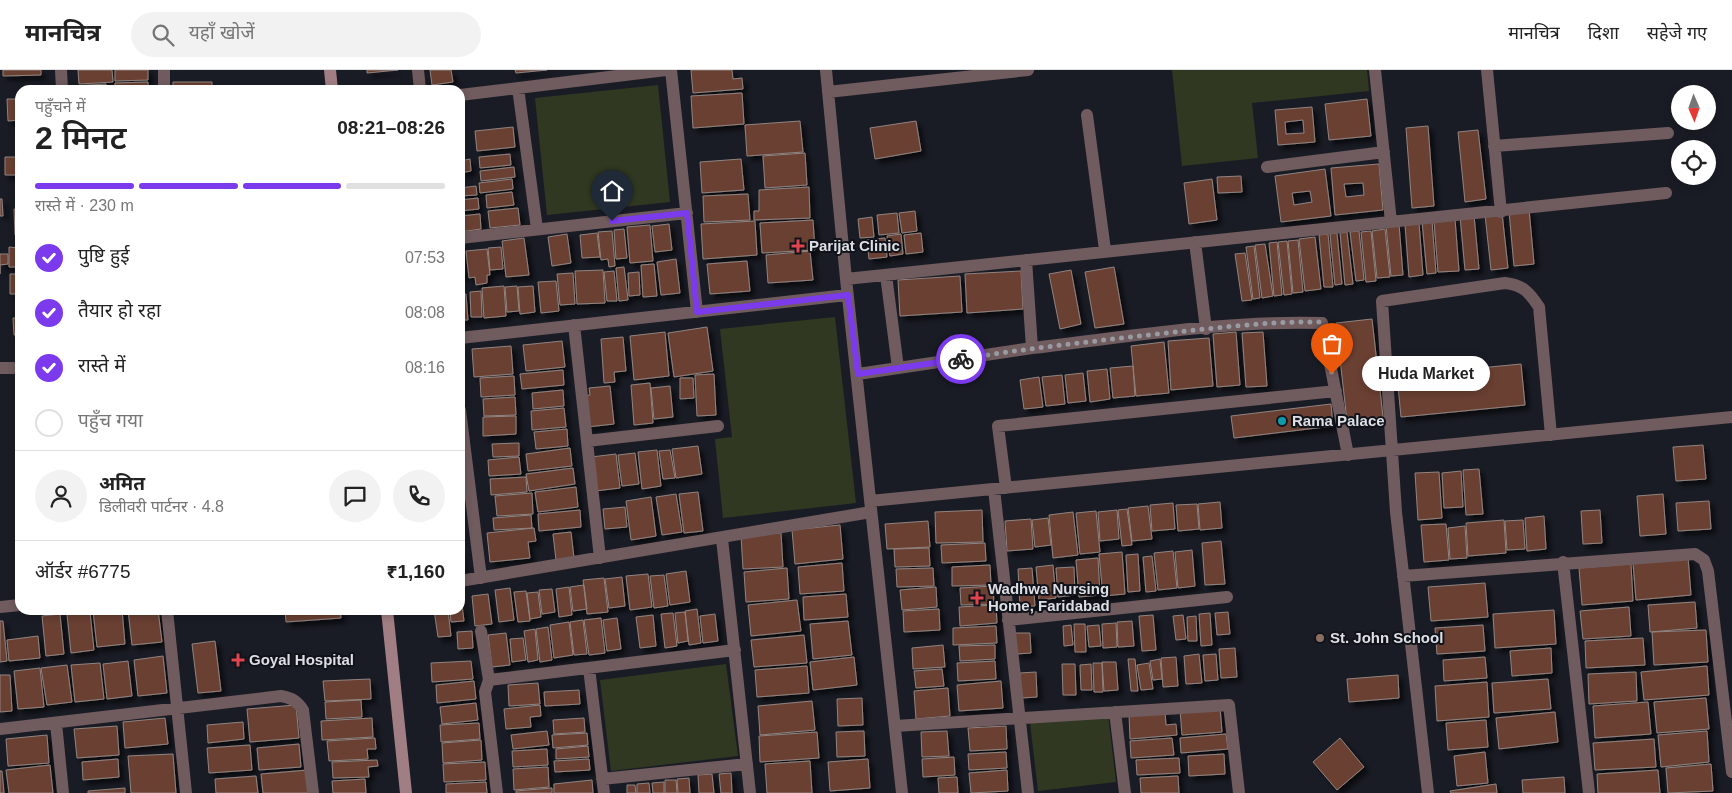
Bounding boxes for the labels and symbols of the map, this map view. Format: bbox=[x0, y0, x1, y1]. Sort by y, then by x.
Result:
north arrow bbox=[1671, 85, 1716, 130]
pin bbox=[591, 170, 633, 221]
place label: Parijat Clinic bbox=[809, 237, 900, 254]
marker: Parijat Clinic bbox=[791, 239, 805, 253]
pin bbox=[1311, 323, 1353, 374]
courier bbox=[936, 334, 986, 384]
callout: Huda Market bbox=[1362, 356, 1490, 392]
place label: Rama Palace bbox=[1292, 412, 1385, 429]
marker: Rama Palace bbox=[1276, 415, 1288, 427]
place label: Wadhwa Nursing Home, Faridabad bbox=[988, 580, 1110, 614]
marker: Wadhwa Nursing Home, Faridabad bbox=[970, 591, 984, 605]
place label: St. John School bbox=[1330, 629, 1443, 646]
marker: St. John School bbox=[1314, 632, 1326, 644]
place label: Goyal Hospital bbox=[249, 651, 354, 668]
marker: Goyal Hospital bbox=[231, 653, 245, 667]

